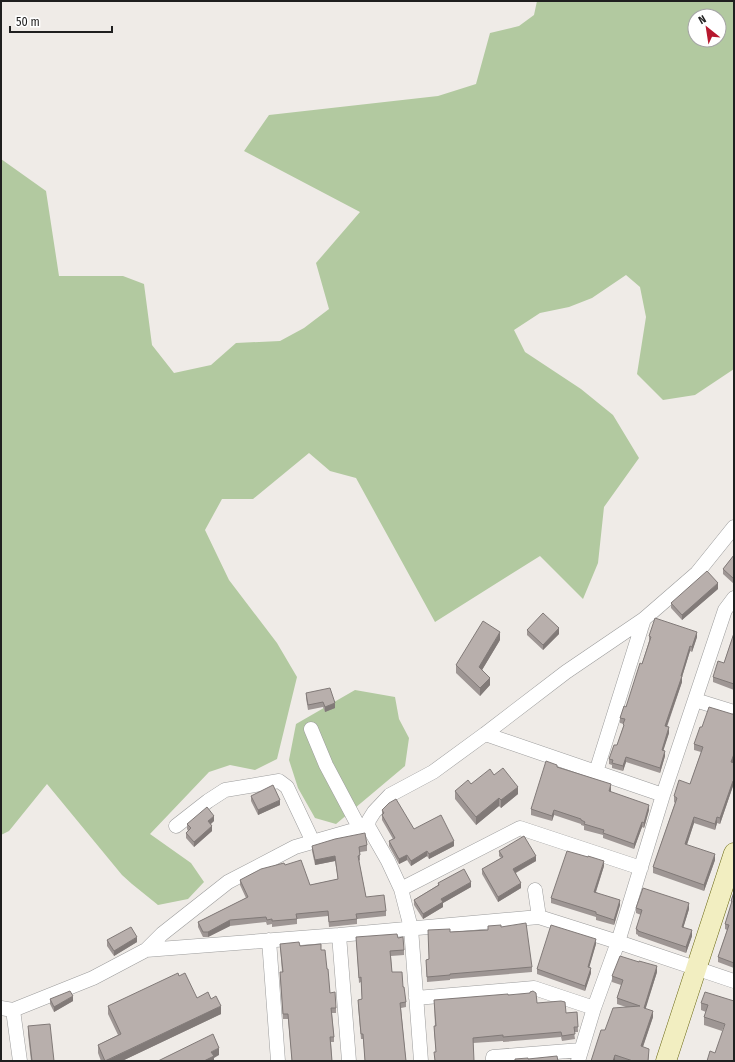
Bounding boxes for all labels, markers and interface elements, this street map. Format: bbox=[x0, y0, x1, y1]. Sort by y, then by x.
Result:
scale bar bbox=[10, 8, 112, 34]
north arrow bbox=[687, 8, 727, 48]
text: N bbox=[696, 12, 708, 27]
text: 50 m bbox=[16, 15, 40, 29]

